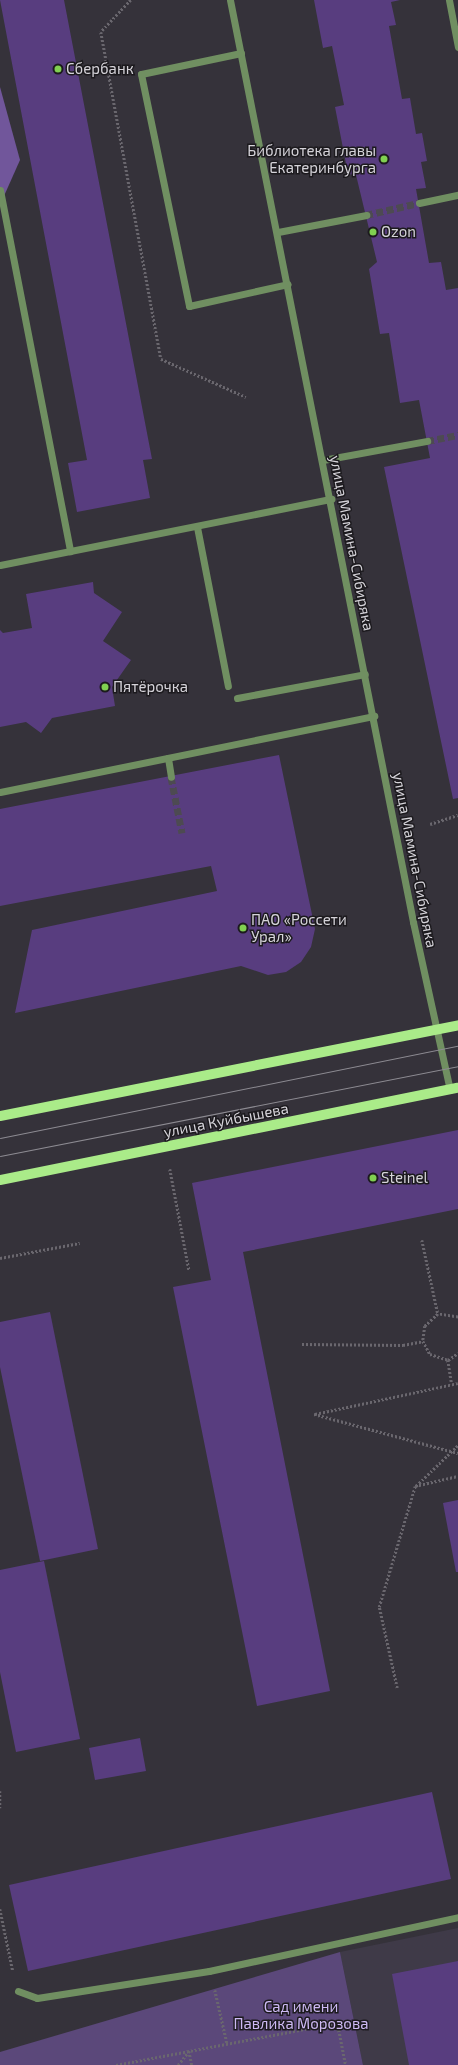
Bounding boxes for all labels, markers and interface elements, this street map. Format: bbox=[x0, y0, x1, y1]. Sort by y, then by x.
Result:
place label: Сбербанк bbox=[66, 60, 134, 78]
marker: Сбербанк bbox=[53, 64, 63, 74]
place label: Библиотека главы Екатеринбурга bbox=[247, 141, 376, 176]
marker: Библиотека главы Екатеринбурга bbox=[379, 154, 389, 164]
place label: Ozon bbox=[381, 223, 416, 241]
marker: Ozon bbox=[368, 227, 378, 237]
street label: улица Мамина-Сибиряка bbox=[326, 454, 378, 632]
place label: Пятёрочка bbox=[113, 678, 188, 696]
marker: Пятёрочка bbox=[100, 682, 110, 692]
street label: улица Мамина-Сибиряка bbox=[389, 771, 441, 949]
place label: ПАО «Россети Урал» bbox=[251, 910, 347, 945]
marker: ПАО «Россети Урал» bbox=[238, 923, 248, 933]
street label: улица Куйбышева bbox=[162, 1099, 290, 1141]
place label: Steinel bbox=[381, 1169, 428, 1187]
marker: Steinel bbox=[368, 1173, 378, 1183]
park label: Сад имени Павлика Морозова bbox=[233, 1997, 369, 2032]

